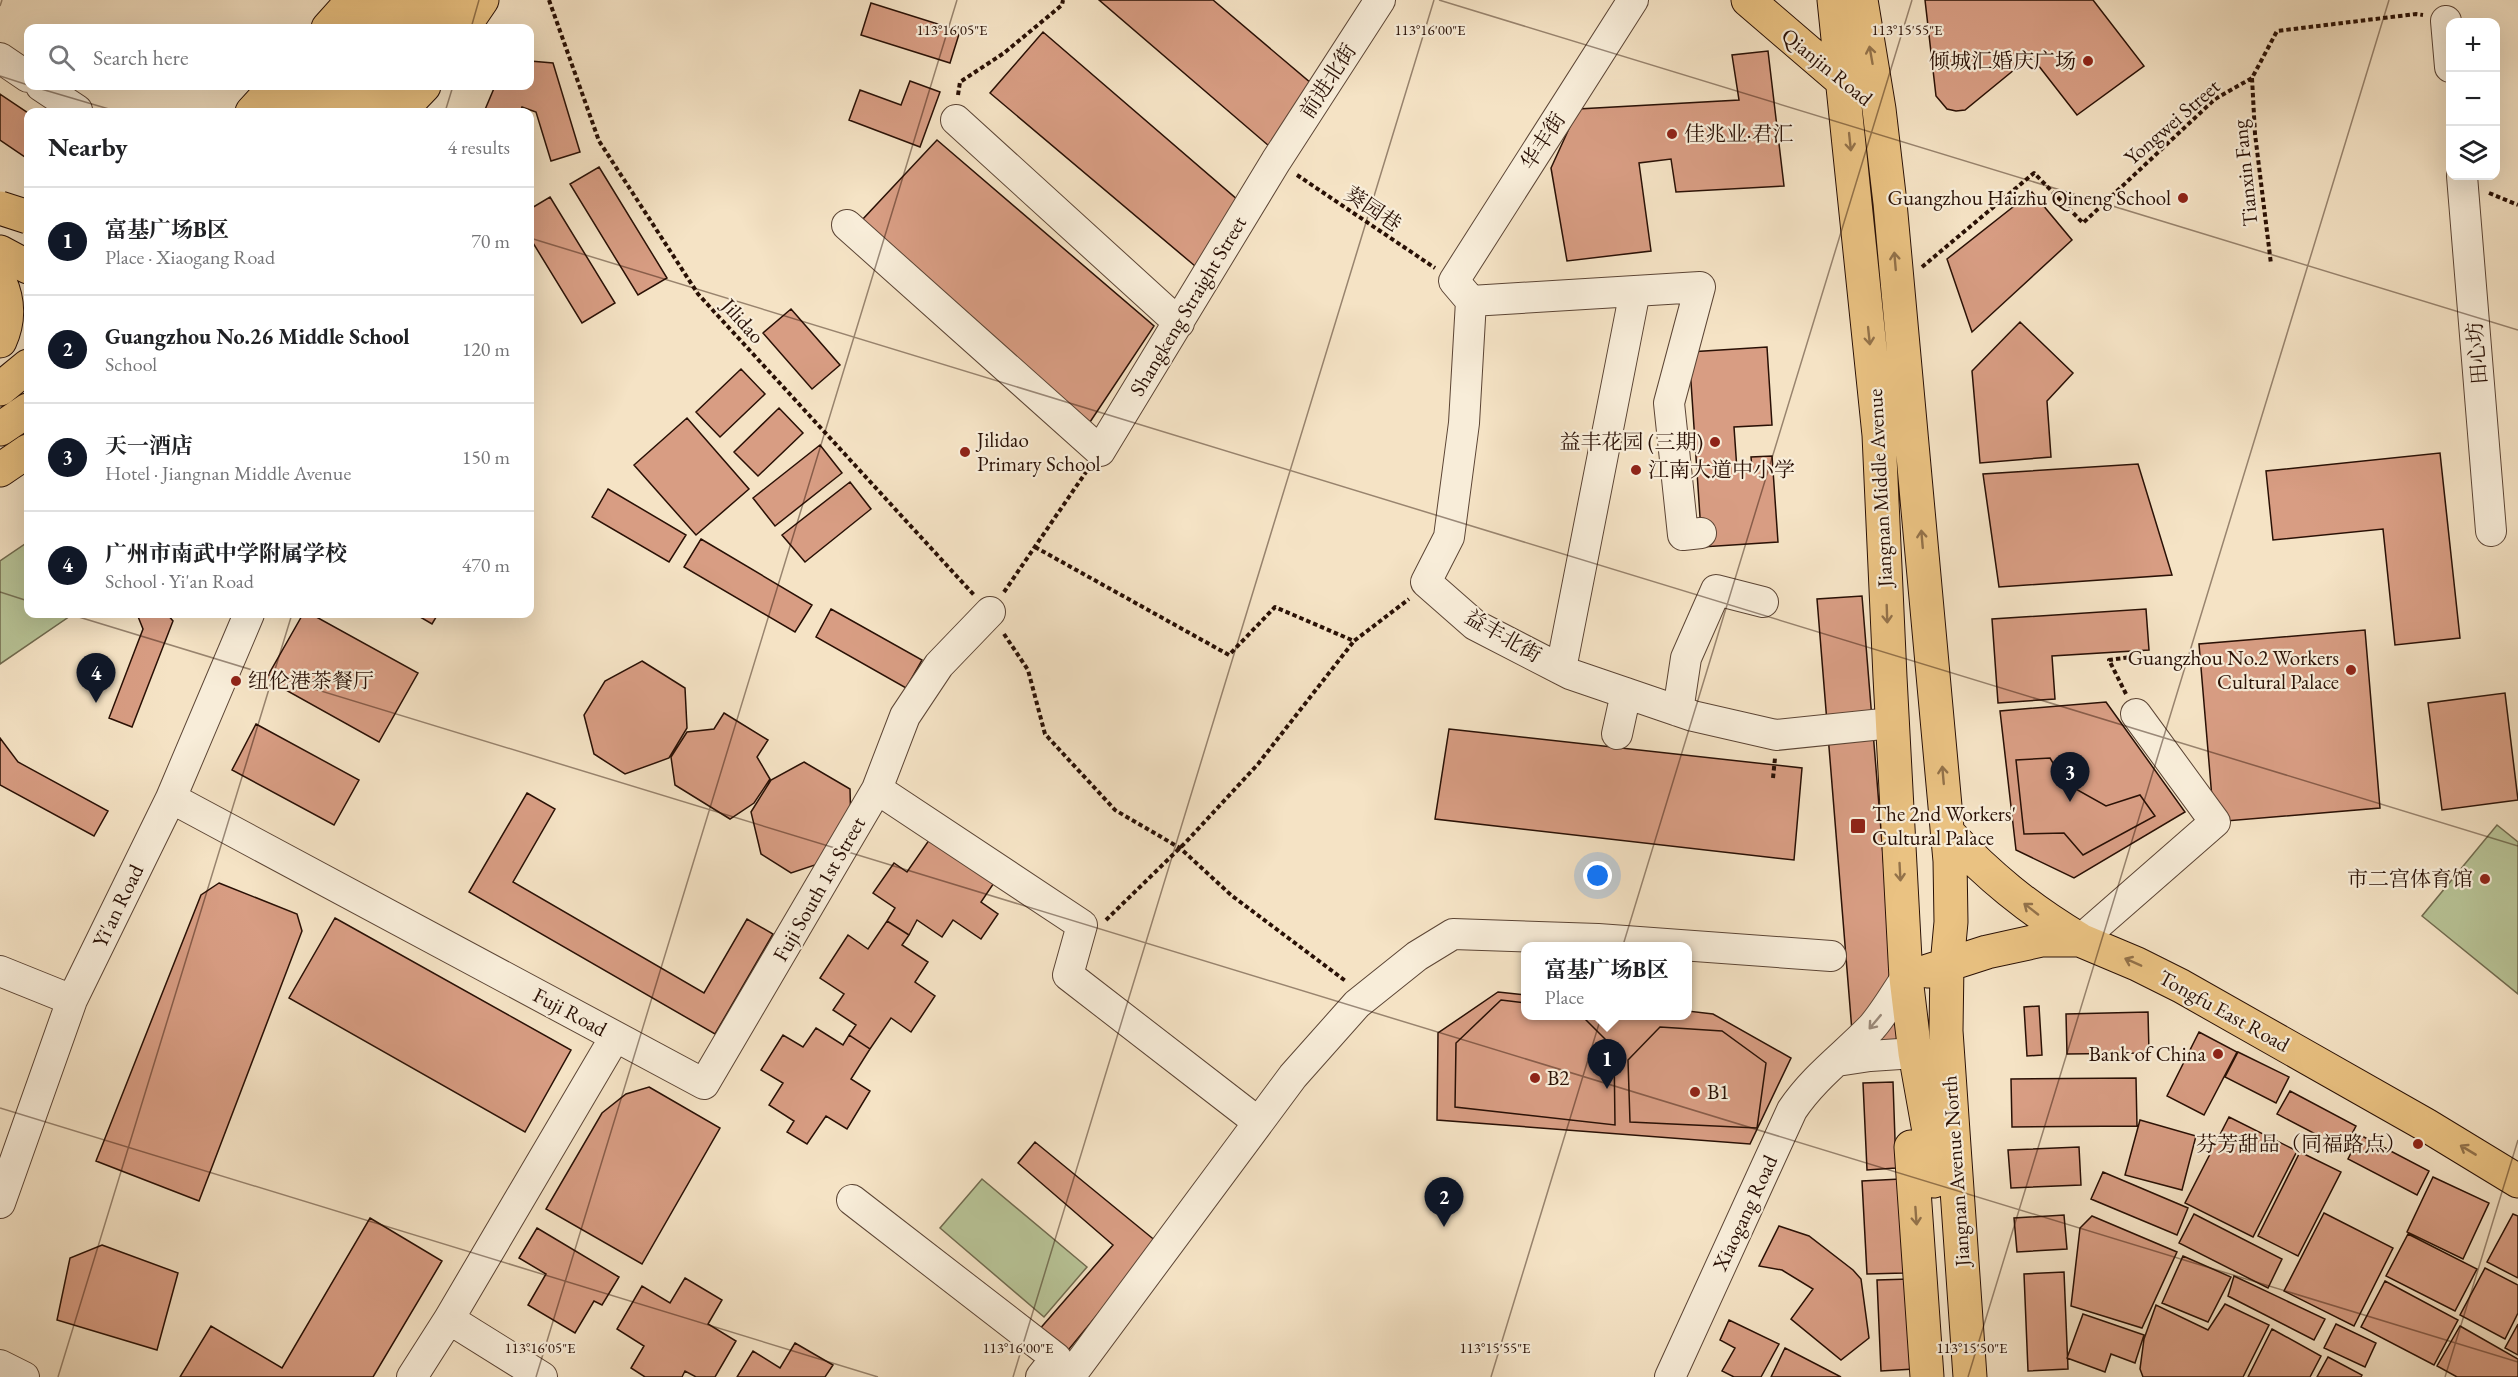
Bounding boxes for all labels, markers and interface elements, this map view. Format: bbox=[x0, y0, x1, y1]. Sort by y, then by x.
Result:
map controls bbox=[2446, 18, 2500, 180]
button: + bbox=[2446, 18, 2500, 72]
text: 113°16'05"E bbox=[916, 20, 988, 39]
text: 113°16'00"E bbox=[1394, 20, 1466, 39]
text: 113°15'55"E bbox=[1871, 20, 1943, 39]
street label: Qianjin Road bbox=[1776, 22, 1879, 113]
search box bbox=[24, 24, 534, 90]
street label: 前进北街 bbox=[1293, 38, 1362, 123]
icon: search bbox=[45, 41, 78, 74]
text: Search here bbox=[93, 43, 188, 72]
one-way arrow bbox=[1865, 45, 1876, 65]
place label: 倾城汇婚庆广场 bbox=[1929, 47, 2076, 74]
marker: 倾城汇婚庆广场 bbox=[2081, 54, 2095, 68]
street label: Yongwei Street bbox=[2118, 72, 2225, 171]
button: − bbox=[2446, 72, 2500, 126]
street label: 华丰街 bbox=[1514, 107, 1571, 174]
street label: Tianxin Fang bbox=[2225, 118, 2264, 228]
place label: 佳兆业·君汇 bbox=[1684, 120, 1793, 147]
button: layers bbox=[2446, 126, 2500, 180]
marker: 佳兆业·君汇 bbox=[1665, 127, 1679, 141]
text: Nearby bbox=[48, 130, 128, 164]
one-way arrow bbox=[1845, 131, 1856, 151]
text: 4 results bbox=[447, 134, 510, 160]
street label: 葵园巷 bbox=[1340, 180, 1407, 237]
place label: Guangzhou Haizhu Qineng School bbox=[1888, 184, 2171, 212]
marker: Guangzhou Haizhu Qineng School bbox=[2176, 191, 2190, 205]
street label: Shangkeng Straight Street bbox=[1123, 210, 1252, 401]
text: 富基广场B区 bbox=[105, 215, 229, 244]
text: 1 bbox=[62, 228, 73, 254]
text: 70 m bbox=[471, 228, 510, 254]
text: Place · Xiaogang Road bbox=[105, 244, 275, 270]
one-way arrow bbox=[1889, 252, 1900, 272]
street label: Jilidao bbox=[715, 291, 771, 349]
street label: 田心坊 bbox=[2460, 320, 2493, 386]
text: Guangzhou No.26 Middle School bbox=[105, 322, 410, 351]
one-way arrow bbox=[1864, 325, 1875, 345]
text: 2 bbox=[62, 336, 73, 362]
text: 120 m bbox=[462, 336, 510, 362]
text: School bbox=[105, 351, 157, 377]
street label: Jiangnan Middle Avenue bbox=[1861, 388, 1898, 590]
place label: Jilidao Primary School bbox=[975, 426, 1101, 477]
place label: 益丰花园 (三期) bbox=[1560, 428, 1703, 455]
text: 天一酒店 bbox=[105, 431, 193, 460]
marker: 益丰花园 (三期) bbox=[1708, 435, 1722, 449]
text: 3 bbox=[62, 444, 73, 470]
text: 150 m bbox=[462, 444, 510, 470]
marker: Jilidao Primary School bbox=[958, 445, 972, 459]
place label: 江南大道中小学 bbox=[1648, 456, 1795, 483]
text: Hotel · Jiangnan Middle Avenue bbox=[105, 460, 351, 486]
marker: 江南大道中小学 bbox=[1629, 463, 1643, 477]
one-way arrow bbox=[1916, 529, 1927, 549]
text: 广州市南武中学附属学校 bbox=[105, 539, 347, 568]
text: 4 bbox=[62, 552, 73, 578]
text: 470 m bbox=[462, 552, 510, 578]
text: School · Yi'an Road bbox=[105, 568, 254, 594]
street label: 益丰北街 bbox=[1460, 603, 1546, 668]
one-way arrow bbox=[1881, 604, 1893, 624]
place label: Guangzhou No.2 Workers Cultural Palace bbox=[2128, 644, 2339, 695]
pin: 4 bbox=[76, 654, 116, 703]
marker: Guangzhou No.2 Workers Cultural Palace bbox=[2344, 663, 2358, 677]
place label: 纽伦港茶餐厅 bbox=[248, 667, 374, 694]
marker: 纽伦港茶餐厅 bbox=[229, 674, 243, 688]
pin: 3 bbox=[2050, 752, 2090, 802]
one-way arrow bbox=[1937, 765, 1948, 785]
place label: The 2nd Workers' Cultural Palace bbox=[1872, 800, 2016, 851]
street label: Fuji South 1st Street bbox=[766, 811, 871, 966]
marker: The 2nd Workers' Cultural Palace bbox=[1849, 817, 1867, 835]
street label: Yi'an Road bbox=[86, 859, 149, 952]
your location bbox=[1583, 861, 1612, 890]
one-way arrow bbox=[1895, 861, 1906, 881]
place label: 市二宫体育馆 bbox=[2347, 865, 2473, 892]
marker: 市二宫体育馆 bbox=[2478, 872, 2492, 886]
one-way arrow bbox=[2023, 902, 2039, 915]
popup bbox=[1521, 942, 1692, 1020]
text: 富基广场B区 bbox=[1545, 955, 1668, 984]
one-way arrow bbox=[2125, 956, 2143, 968]
street label: Tongfu East Road bbox=[2154, 963, 2295, 1058]
street label: Fuji Road bbox=[529, 981, 612, 1042]
text: Place bbox=[1545, 984, 1584, 1010]
one-way arrow bbox=[1868, 1014, 1882, 1029]
pin: 1 bbox=[1588, 1040, 1626, 1089]
place label: Bank of China bbox=[2089, 1040, 2207, 1067]
marker: Bank of China bbox=[2211, 1047, 2225, 1061]
place label: B2 bbox=[1547, 1064, 1569, 1091]
marker: B2 bbox=[1528, 1071, 1542, 1085]
street label: Jiangnan Avenue North bbox=[1935, 1074, 1976, 1270]
place label: B1 bbox=[1707, 1078, 1729, 1105]
marker: B1 bbox=[1688, 1085, 1702, 1099]
place label: 芬芳甜品（同福路点） bbox=[2196, 1130, 2406, 1157]
marker: 芬芳甜品（同福路点） bbox=[2411, 1137, 2425, 1151]
one-way arrow bbox=[2460, 1144, 2477, 1156]
street label: Xiaogang Road bbox=[1706, 1150, 1783, 1276]
pin: 2 bbox=[1424, 1178, 1464, 1227]
one-way arrow bbox=[1911, 1206, 1922, 1225]
text: 113°16'05"E bbox=[504, 1338, 576, 1357]
text: 113°16'00"E bbox=[982, 1338, 1054, 1357]
text: 113°15'55"E bbox=[1459, 1338, 1531, 1357]
text: 113°15'50"E bbox=[1936, 1338, 2008, 1357]

